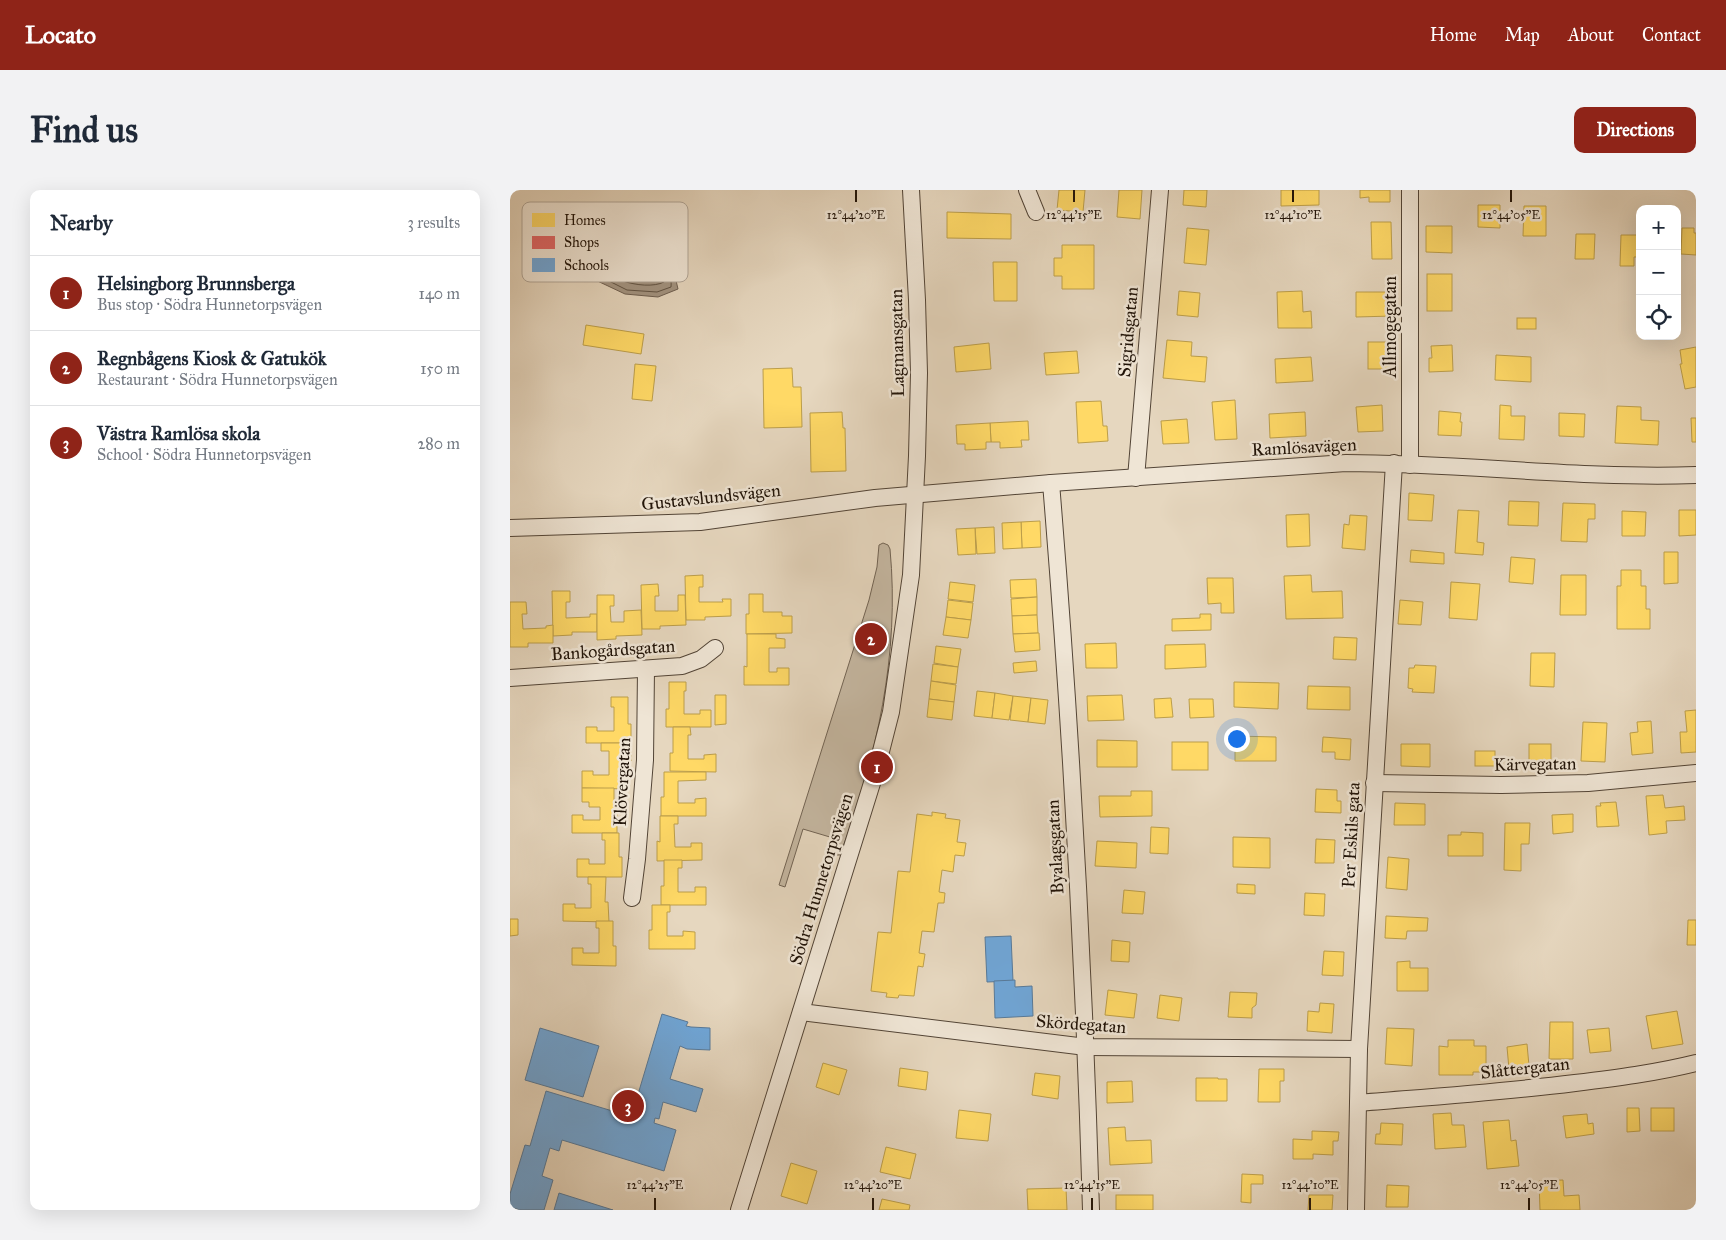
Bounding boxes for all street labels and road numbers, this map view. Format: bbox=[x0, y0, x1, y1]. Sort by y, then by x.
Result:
street label: Allmogegatan bbox=[1379, 276, 1402, 379]
street label: Sigridsgatan bbox=[1113, 286, 1144, 378]
street label: Lagmansgatan bbox=[885, 289, 910, 397]
street label: Ramlösavägen bbox=[1251, 433, 1357, 462]
street label: Gustavslundsvägen bbox=[640, 479, 782, 516]
street label: Bankogårdsgatan bbox=[550, 635, 676, 666]
street label: Klövergatan bbox=[609, 737, 636, 827]
street label: Kärvegatan bbox=[1493, 752, 1577, 777]
street label: Per Eskils gata bbox=[1337, 781, 1366, 889]
street label: Södra Hunnetorpsvägen bbox=[784, 790, 859, 968]
street label: Byalagsgatan bbox=[1042, 799, 1069, 895]
street label: Skördegatan bbox=[1035, 1010, 1127, 1039]
street label: Slåttergatan bbox=[1479, 1052, 1571, 1085]

